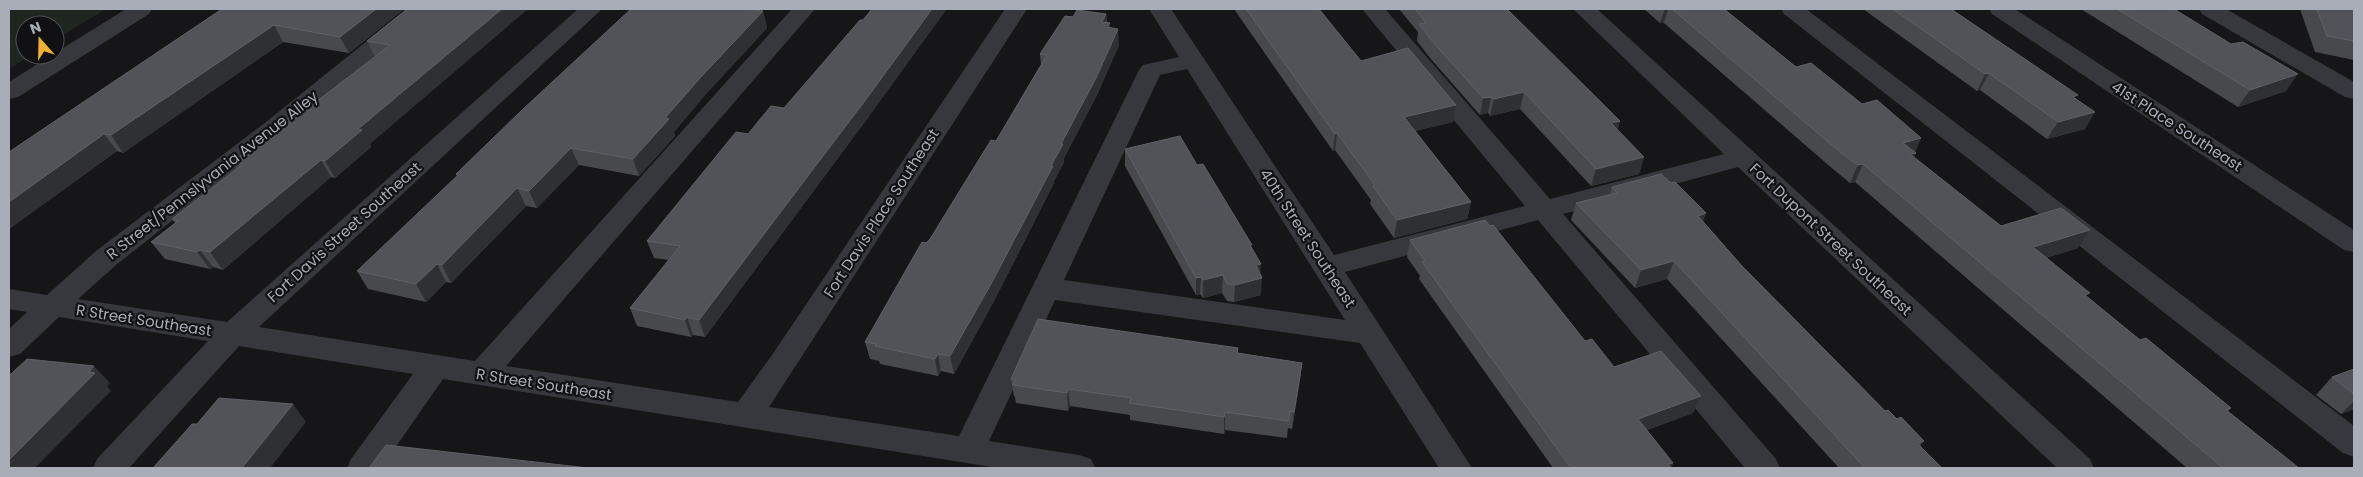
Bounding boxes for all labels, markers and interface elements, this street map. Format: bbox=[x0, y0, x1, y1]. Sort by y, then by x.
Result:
north arrow bbox=[15, 15, 65, 65]
text: N bbox=[27, 17, 44, 39]
street label: 41st Place Southeast bbox=[2107, 76, 2247, 176]
street label: R Street/Pennslyvania Avenue Alley bbox=[102, 85, 322, 264]
street label: Fort Davis Place Southeast bbox=[818, 124, 944, 302]
street label: Fort Davis Street Southeast bbox=[262, 157, 426, 307]
street label: Fort Dupont Street Southeast bbox=[1745, 158, 1917, 320]
street label: 40th Street Southeast bbox=[1255, 164, 1361, 312]
street label: R Street Southeast bbox=[75, 299, 213, 341]
street label: R Street Southeast bbox=[475, 363, 613, 405]

